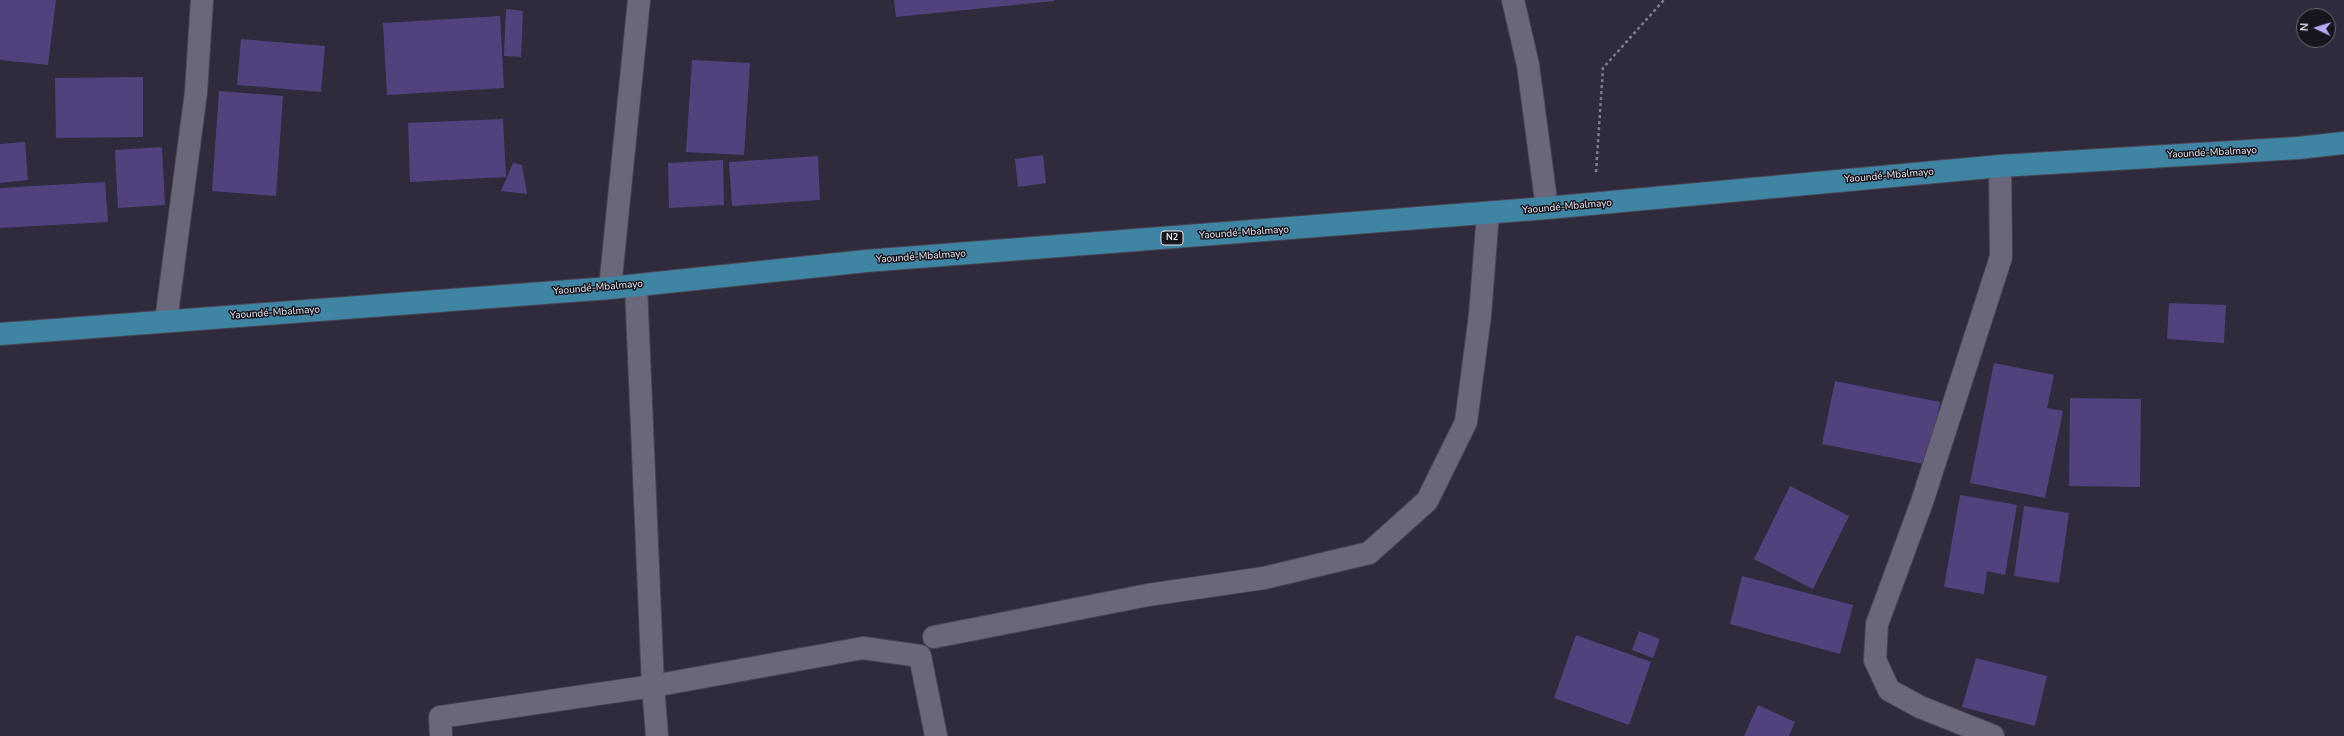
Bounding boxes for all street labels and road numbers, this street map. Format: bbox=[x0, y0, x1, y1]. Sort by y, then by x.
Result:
street label: Yaoundé-Mbalmayo bbox=[2167, 145, 2257, 161]
street label: Yaoundé-Mbalmayo bbox=[1844, 166, 1934, 186]
street label: Yaoundé-Mbalmayo bbox=[1522, 197, 1612, 217]
street label: Yaoundé-Mbalmayo bbox=[1199, 224, 1289, 242]
road number: N2 bbox=[1161, 231, 1183, 245]
street label: Yaoundé-Mbalmayo bbox=[876, 248, 966, 266]
street label: Yaoundé-Mbalmayo bbox=[553, 278, 643, 298]
street label: Yaoundé-Mbalmayo bbox=[230, 304, 320, 322]

